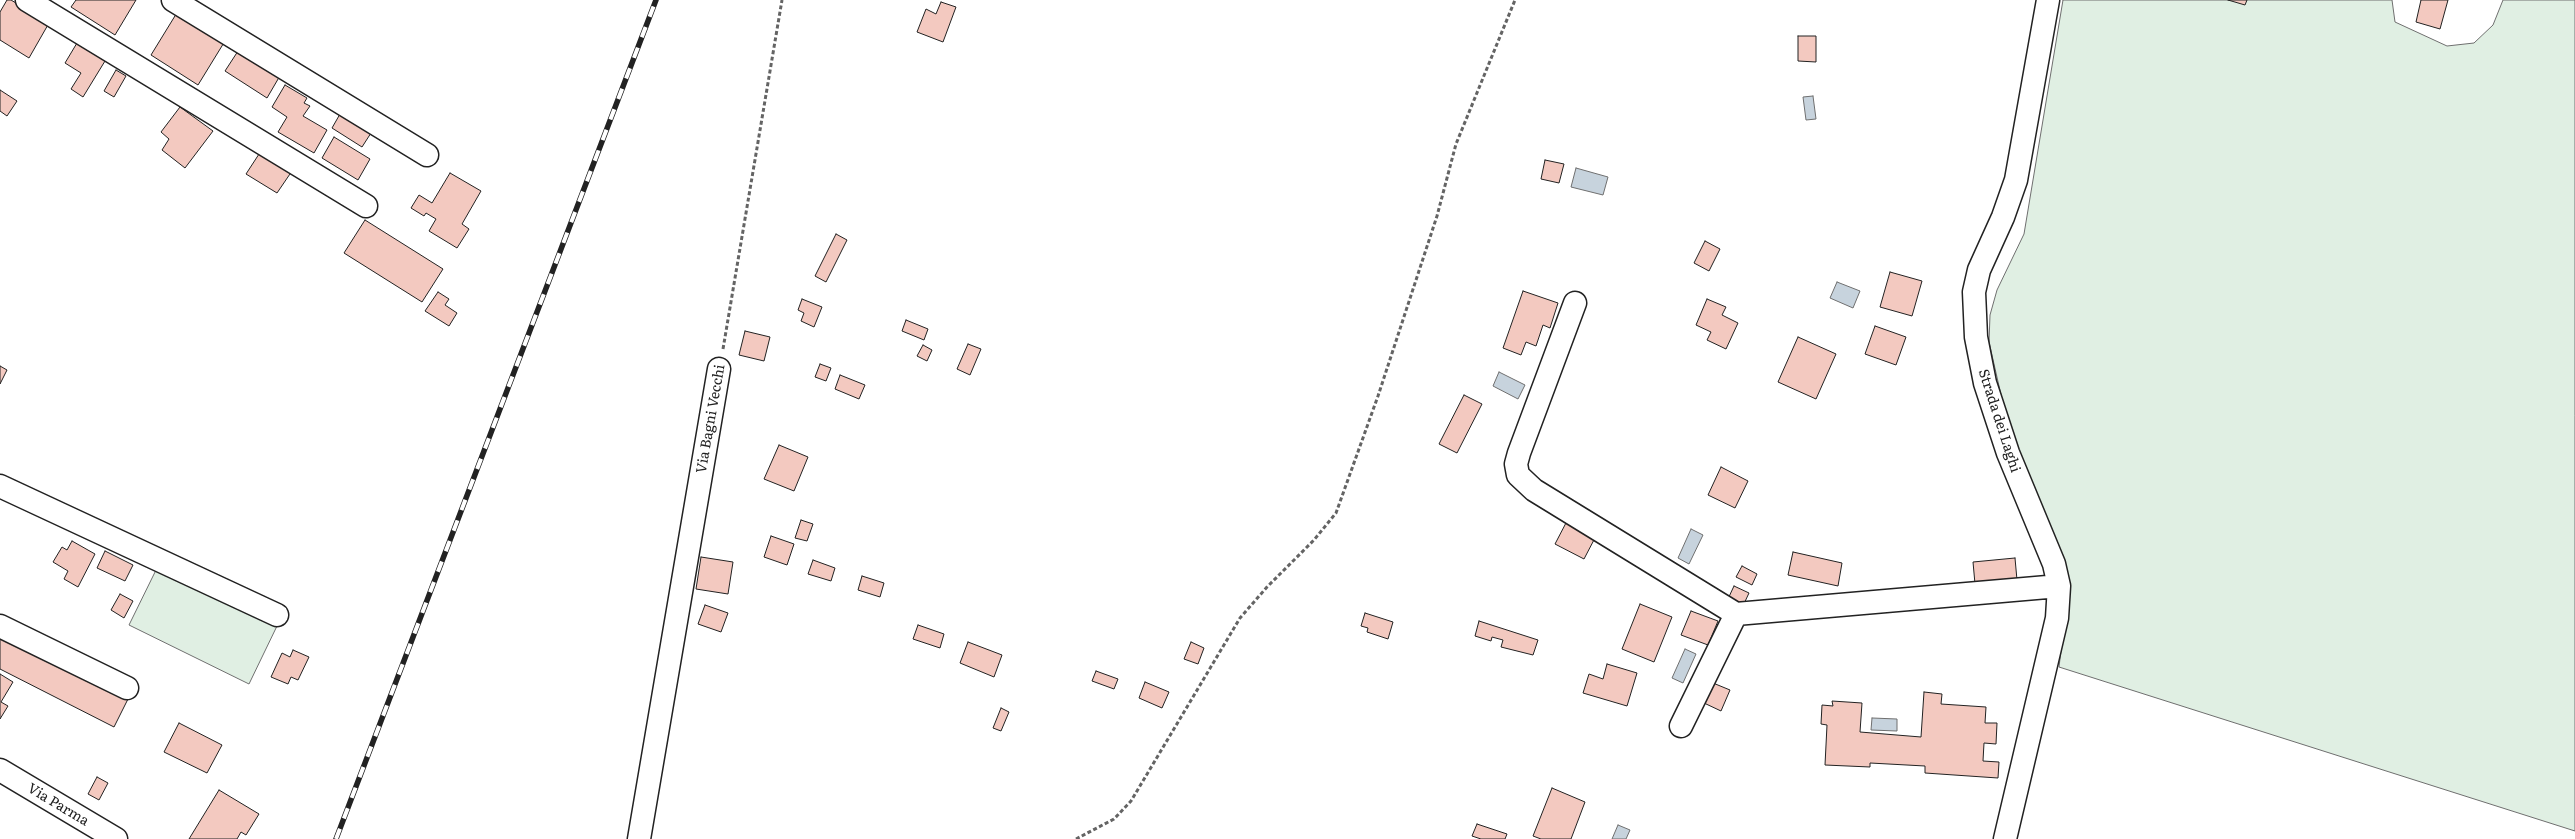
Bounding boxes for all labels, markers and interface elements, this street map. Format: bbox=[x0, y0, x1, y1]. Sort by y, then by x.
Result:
street label: Via Bagni Vecchi bbox=[693, 363, 729, 475]
street label: Strada dei Laghi bbox=[1974, 367, 2024, 475]
street label: Via Parma bbox=[24, 780, 92, 830]

